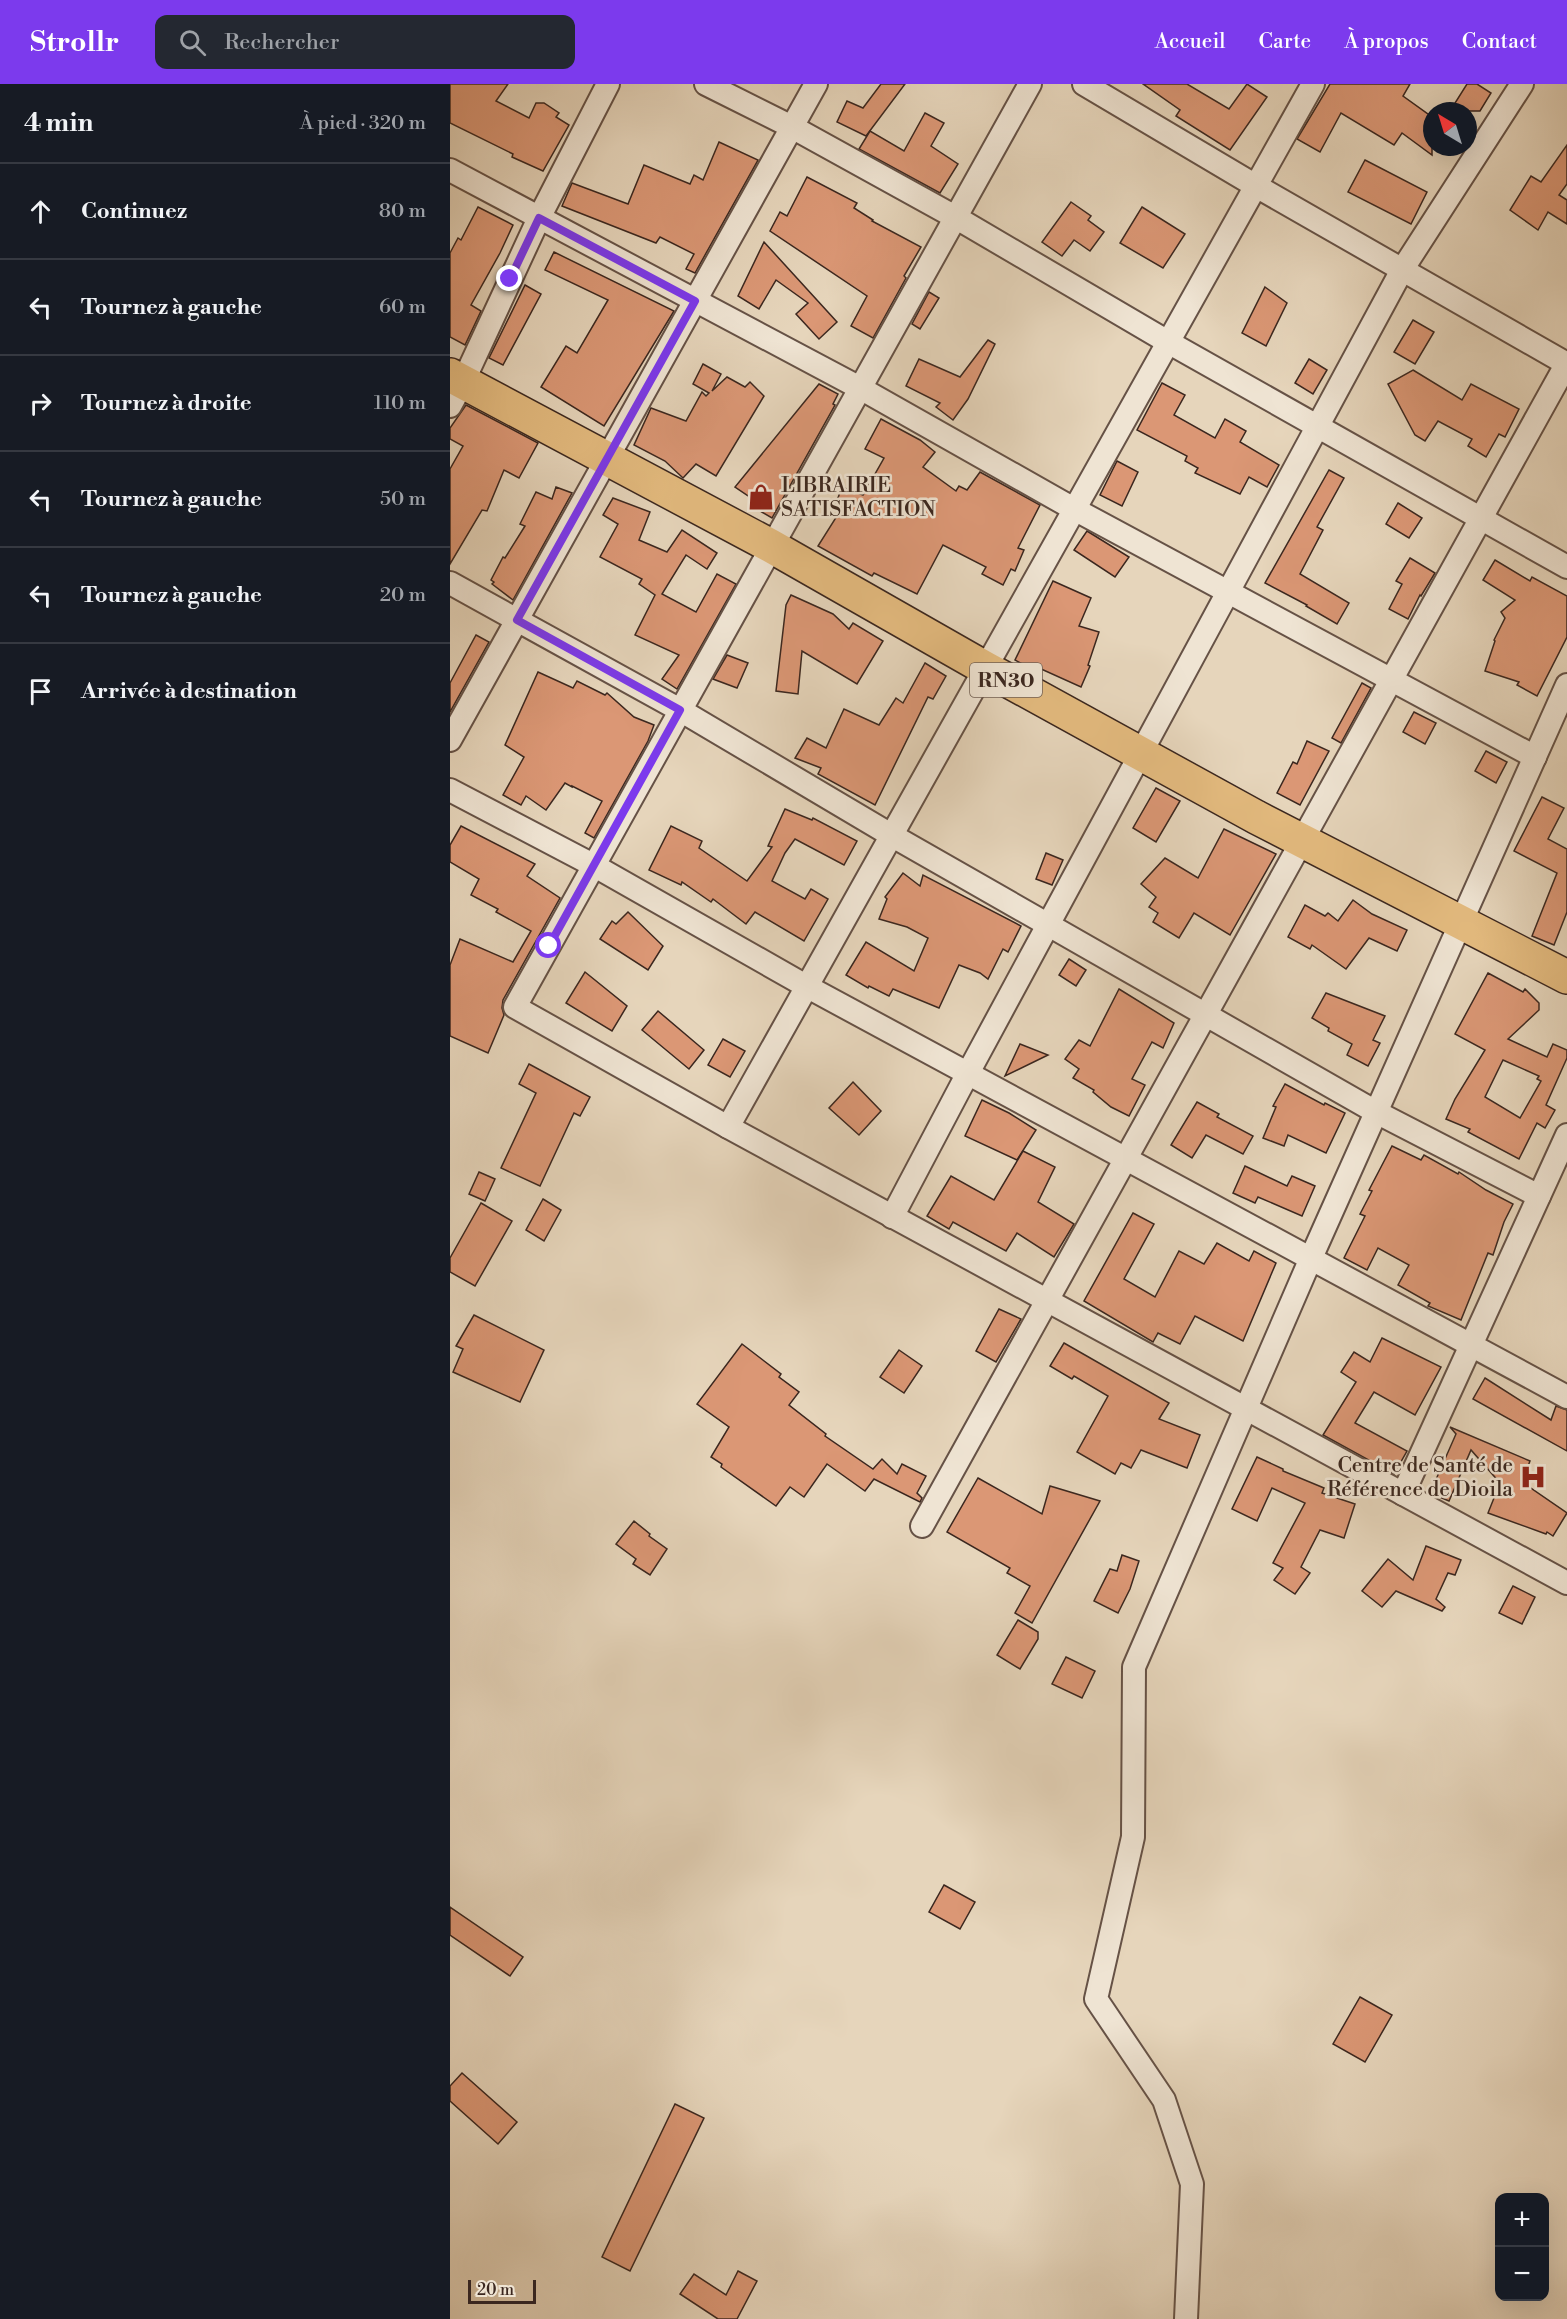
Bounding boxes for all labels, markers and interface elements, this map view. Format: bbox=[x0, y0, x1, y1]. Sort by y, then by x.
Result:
search box bbox=[155, 15, 575, 69]
text: Strollr bbox=[30, 25, 119, 60]
icon: search bbox=[176, 26, 209, 59]
text: Rechercher bbox=[224, 29, 339, 56]
text: Accueil bbox=[1155, 29, 1226, 55]
text: Carte bbox=[1259, 29, 1311, 55]
text: À propos bbox=[1344, 29, 1429, 55]
text: Contact bbox=[1462, 29, 1537, 55]
north arrow bbox=[1423, 102, 1477, 156]
text: 4 min bbox=[24, 107, 94, 139]
text: À pied · 320 m bbox=[300, 111, 426, 136]
icon: ahead bbox=[24, 195, 57, 228]
text: Continuez bbox=[81, 198, 187, 225]
text: 80 m bbox=[379, 199, 426, 224]
route end bbox=[496, 265, 522, 291]
icon: left bbox=[24, 291, 57, 324]
text: Tournez à gauche bbox=[81, 294, 262, 321]
text: 60 m bbox=[379, 295, 426, 320]
icon: right bbox=[24, 387, 57, 420]
text: Tournez à droite bbox=[81, 390, 252, 417]
text: 110 m bbox=[374, 391, 426, 416]
place label: LIBRAIRIE SATISFACTION bbox=[781, 473, 936, 523]
shop icon: LIBRAIRIE SATISFACTION bbox=[746, 482, 776, 512]
icon: left bbox=[24, 483, 57, 516]
text: Tournez à gauche bbox=[81, 486, 262, 513]
text: 50 m bbox=[380, 487, 426, 512]
icon: left bbox=[24, 579, 57, 612]
text: Tournez à gauche bbox=[81, 582, 262, 609]
text: 20 m bbox=[380, 583, 426, 608]
road number: RN30 bbox=[970, 663, 1042, 697]
icon: arrive bbox=[24, 675, 57, 708]
text: Arrivée à destination bbox=[81, 678, 297, 705]
route start bbox=[535, 932, 561, 958]
place label: Centre de Santé de Référence de Dioila bbox=[1327, 1453, 1513, 1503]
hospital icon: Centre de Santé de Référence de Dioila bbox=[1518, 1462, 1548, 1492]
map controls bbox=[1495, 2193, 1549, 2301]
button: + bbox=[1495, 2193, 1549, 2247]
button: − bbox=[1495, 2247, 1549, 2301]
scale bar bbox=[468, 2277, 536, 2304]
text: 20 m bbox=[477, 2280, 514, 2300]

